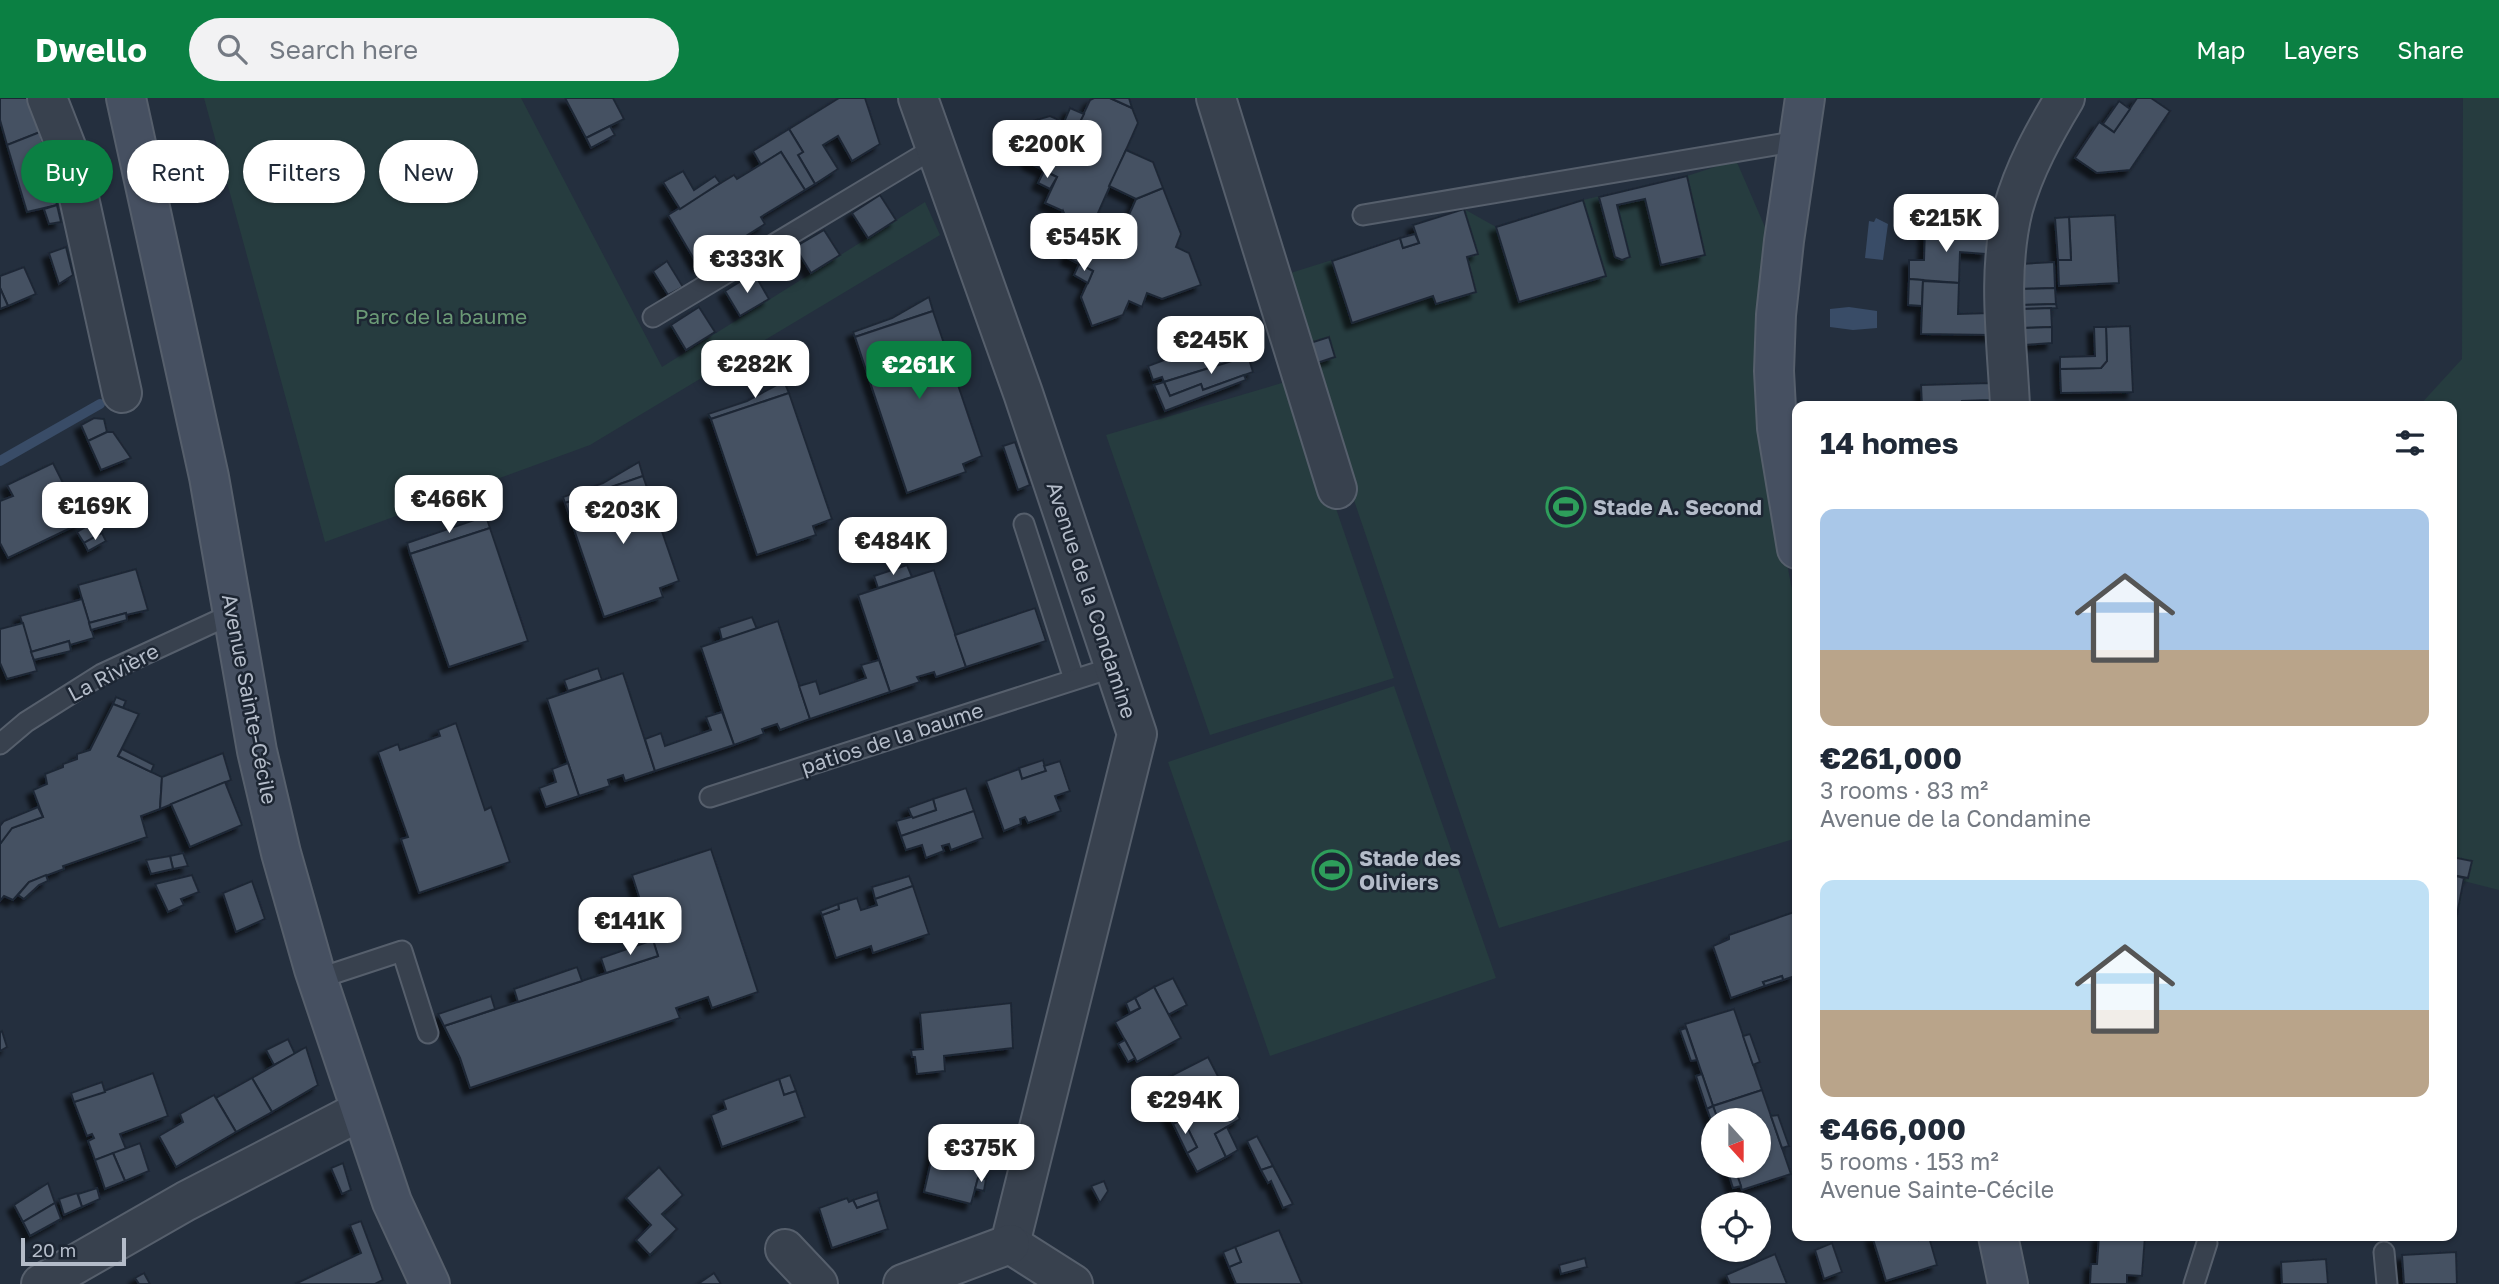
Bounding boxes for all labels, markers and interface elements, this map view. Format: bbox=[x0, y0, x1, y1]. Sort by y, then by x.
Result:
search box bbox=[189, 18, 679, 81]
text: Dwello bbox=[35, 30, 147, 69]
icon: search bbox=[213, 30, 251, 68]
text: Search here bbox=[269, 34, 418, 65]
text: Map bbox=[2196, 35, 2245, 64]
text: Layers bbox=[2283, 35, 2359, 64]
text: Share bbox=[2397, 35, 2464, 64]
pin: €200K bbox=[998, 120, 1096, 180]
text: €200K bbox=[1009, 129, 1085, 157]
chip: Buy bbox=[21, 140, 113, 203]
chip: Rent bbox=[127, 140, 229, 203]
chip: Filters bbox=[243, 140, 365, 203]
chip: New bbox=[379, 140, 478, 203]
pin: €215K bbox=[1897, 194, 1995, 254]
text: €215K bbox=[1910, 203, 1982, 231]
pin: €545K bbox=[1035, 214, 1133, 273]
text: €545K bbox=[1046, 222, 1122, 250]
pin: €333K bbox=[698, 236, 796, 295]
text: €333K bbox=[710, 244, 784, 272]
park label: Parc de la baume bbox=[355, 303, 527, 329]
pin: €245K bbox=[1162, 316, 1260, 376]
text: €245K bbox=[1173, 325, 1249, 353]
pin: €282K bbox=[706, 341, 804, 400]
pin: €261K bbox=[870, 342, 968, 401]
text: €282K bbox=[717, 349, 793, 377]
text: €261K bbox=[882, 350, 956, 378]
icon: filters bbox=[2391, 424, 2429, 462]
text: 14 homes bbox=[1820, 425, 1959, 461]
pin: €466K bbox=[400, 476, 498, 535]
street label: Avenue de la Condamine bbox=[1041, 478, 1143, 722]
pin: €169K bbox=[46, 482, 144, 542]
text: €466K bbox=[411, 484, 487, 512]
pin: €203K bbox=[574, 486, 672, 546]
sports icon: Stade A. Second bbox=[1545, 486, 1587, 528]
text: €169K bbox=[58, 491, 132, 519]
place label: Stade A. Second bbox=[1593, 494, 1762, 520]
text: €203K bbox=[585, 495, 661, 523]
pin: €484K bbox=[844, 518, 942, 577]
text: €484K bbox=[855, 526, 931, 554]
icon: home bbox=[2062, 555, 2188, 681]
street label: Avenue Sainte-Cécile bbox=[217, 592, 283, 806]
street label: La Rivière bbox=[63, 637, 163, 707]
street label: patios de la baume bbox=[798, 696, 986, 780]
text: €261,000 bbox=[1820, 740, 1962, 776]
text: 3 rooms · 83 m² bbox=[1820, 776, 1988, 804]
text: Avenue de la Condamine bbox=[1820, 804, 2091, 832]
place label: Stade des Oliviers bbox=[1359, 845, 1461, 895]
sports icon: Stade des Oliviers bbox=[1311, 849, 1353, 891]
pin: €141K bbox=[581, 898, 679, 957]
text: €141K bbox=[595, 906, 665, 934]
icon: home bbox=[2062, 926, 2188, 1052]
pin: €294K bbox=[1136, 1076, 1234, 1136]
text: €294K bbox=[1147, 1085, 1223, 1113]
north arrow bbox=[1701, 1108, 1771, 1178]
map controls bbox=[1701, 1108, 1771, 1262]
text: €466,000 bbox=[1820, 1111, 1966, 1147]
pin: €375K bbox=[932, 1124, 1030, 1184]
text: €375K bbox=[944, 1133, 1018, 1161]
text: 5 rooms · 153 m² bbox=[1820, 1147, 1999, 1175]
text: Avenue Sainte-Cécile bbox=[1820, 1175, 2054, 1203]
button: locate bbox=[1701, 1192, 1771, 1262]
scale bar bbox=[21, 1235, 126, 1267]
text: 20 m bbox=[32, 1238, 76, 1261]

